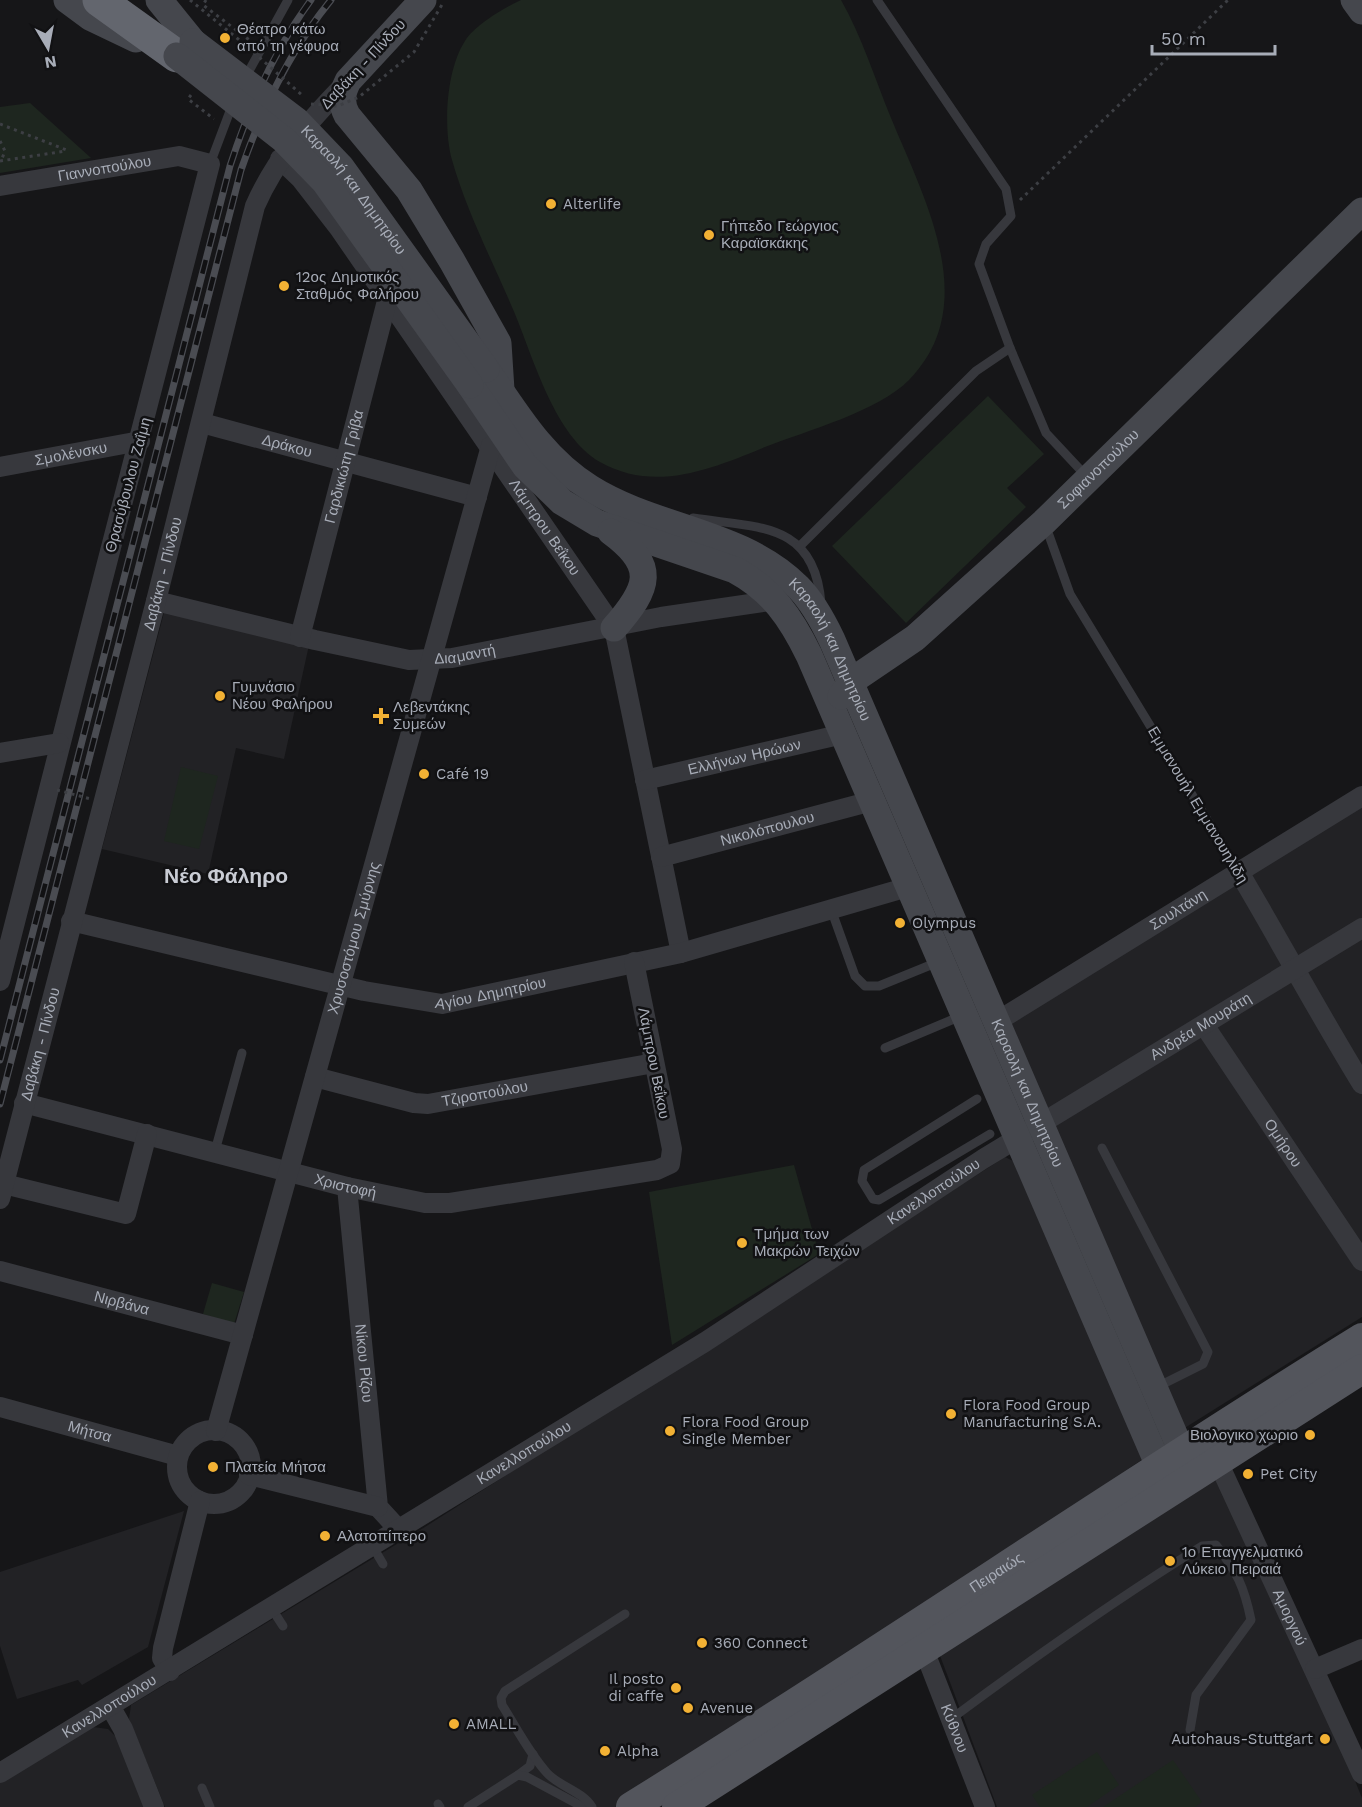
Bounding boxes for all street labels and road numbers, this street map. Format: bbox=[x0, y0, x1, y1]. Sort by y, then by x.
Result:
street label: Δαβάκη - Πίνδου bbox=[317, 15, 409, 113]
street label: Καραολή και Δημητρίου bbox=[297, 122, 410, 258]
street label: Γιαννοπούλου bbox=[57, 152, 153, 185]
street label: Γαρδικιώτη Γρίβα bbox=[321, 408, 367, 525]
street label: Θρασύβουλου Ζαΐμη bbox=[101, 415, 155, 555]
street label: Σοφιανοπούλου bbox=[1054, 425, 1143, 513]
street label: Δράκου bbox=[260, 431, 314, 461]
street label: Σμολένσκυ bbox=[33, 438, 108, 469]
street label: Λάμπρου Βεΐκου bbox=[505, 475, 584, 579]
street label: Δαβάκη - Πίνδου bbox=[140, 515, 186, 632]
street label: Καραολή και Δημητρίου bbox=[785, 574, 875, 724]
street label: Διαμαντή bbox=[434, 641, 497, 668]
street label: Εμμανουήλ Εμμανουηλίδη bbox=[1144, 723, 1252, 887]
street label: Ελλήνων Ηρώων bbox=[686, 735, 803, 779]
street label: Νικολόπουλου bbox=[718, 808, 816, 850]
street label: Χρυσοστόμου Σμύρνης bbox=[324, 860, 384, 1016]
street label: Σουλτάνη bbox=[1146, 885, 1210, 934]
street label: Αγίου Δημητρίου bbox=[434, 973, 548, 1013]
street label: Δαβάκη - Πίνδου bbox=[17, 986, 64, 1103]
street label: Ανδρέα Μουράτη bbox=[1147, 989, 1254, 1064]
street label: Λάμπρου Βεΐκου bbox=[634, 1006, 674, 1120]
street label: Καραολή και Δημητρίου bbox=[987, 1016, 1067, 1170]
street label: Τζιροπούλου bbox=[440, 1077, 529, 1110]
street label: Ομήρου bbox=[1260, 1115, 1306, 1171]
street label: Κανελλοπούλου bbox=[884, 1155, 983, 1229]
street label: Χριστοφή bbox=[312, 1170, 378, 1202]
street label: Νιρβάνα bbox=[92, 1287, 152, 1319]
street label: Νίκου Ρίζου bbox=[351, 1323, 377, 1403]
street label: Μήτσα bbox=[66, 1417, 114, 1446]
street label: Κανελλοπούλου bbox=[473, 1417, 574, 1488]
street label: Πειραιώς bbox=[966, 1549, 1026, 1597]
street label: Αμοργού bbox=[1269, 1586, 1310, 1648]
street label: Κανελλοπούλου bbox=[59, 1671, 160, 1742]
street label: Κύθνου bbox=[937, 1701, 972, 1755]

